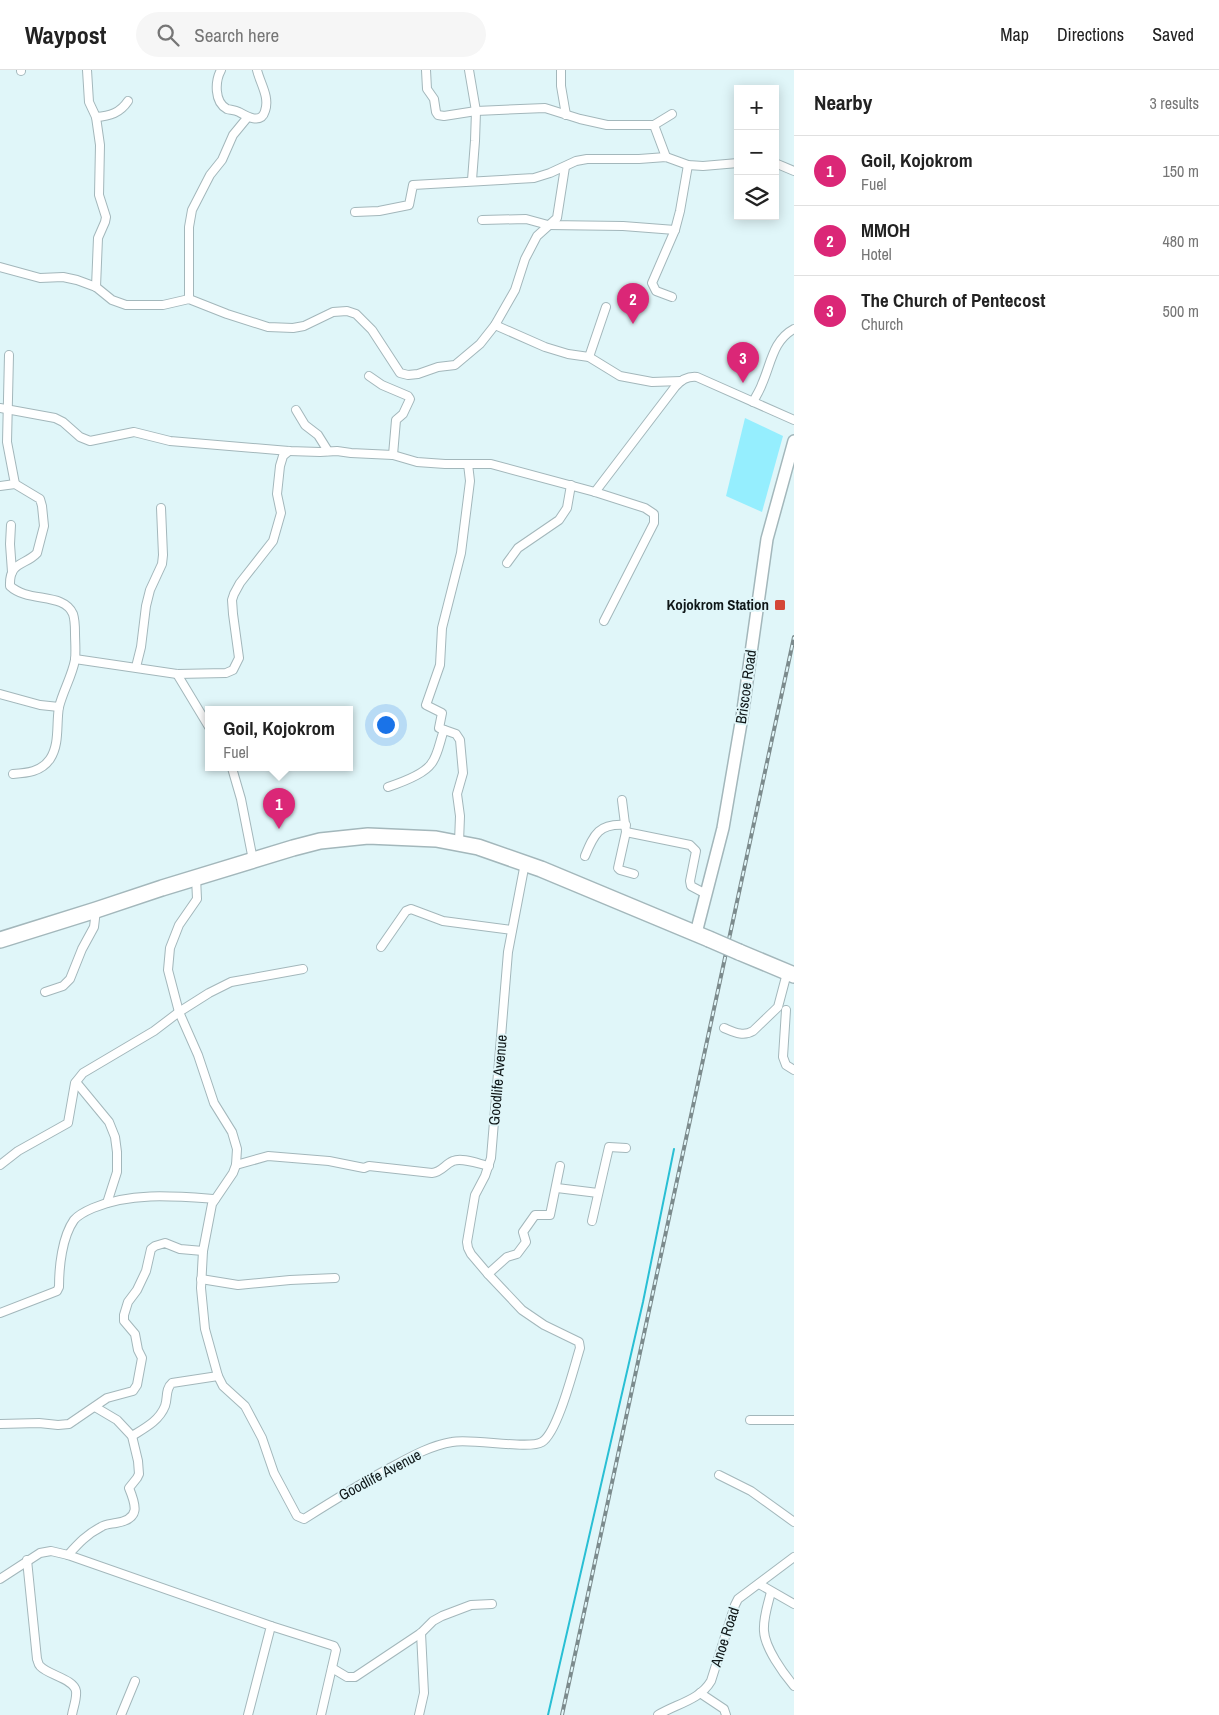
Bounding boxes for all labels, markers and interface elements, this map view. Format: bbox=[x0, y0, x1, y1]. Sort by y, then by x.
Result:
search box bbox=[136, 12, 486, 57]
text: Waypost bbox=[25, 19, 106, 51]
icon: search bbox=[154, 21, 182, 49]
text: Search here bbox=[194, 22, 279, 48]
text: Map bbox=[1000, 22, 1029, 47]
text: Directions bbox=[1057, 22, 1124, 47]
text: Saved bbox=[1152, 22, 1194, 47]
map controls bbox=[734, 85, 779, 220]
button: + bbox=[734, 85, 779, 130]
text: Nearby bbox=[814, 88, 872, 117]
text: 3 results bbox=[1149, 92, 1199, 114]
button: − bbox=[734, 130, 779, 175]
text: Goil, Kojokrom bbox=[861, 147, 973, 173]
text: 1 bbox=[826, 160, 834, 182]
text: 150 m bbox=[1163, 160, 1199, 182]
text: Fuel bbox=[861, 173, 887, 195]
button: layers bbox=[734, 175, 779, 220]
text: MMOH bbox=[861, 217, 910, 243]
text: 2 bbox=[826, 230, 834, 252]
text: 480 m bbox=[1163, 230, 1199, 252]
text: Hotel bbox=[861, 243, 892, 265]
pin: 2 bbox=[617, 283, 649, 324]
text: The Church of Pentecost bbox=[861, 287, 1045, 313]
text: 3 bbox=[826, 300, 834, 322]
text: 500 m bbox=[1163, 300, 1199, 322]
text: Church bbox=[861, 313, 903, 335]
pin: 3 bbox=[727, 342, 759, 383]
place label: Kojokrom Station bbox=[666, 594, 769, 615]
marker: Kojokrom Station bbox=[773, 598, 787, 612]
street label: Briscoe Road bbox=[730, 649, 761, 725]
popup bbox=[205, 706, 353, 771]
your location bbox=[373, 712, 399, 738]
text: Goil, Kojokrom bbox=[223, 715, 335, 741]
text: Fuel bbox=[223, 741, 249, 763]
pin: 1 bbox=[263, 788, 295, 829]
street label: Goodlife Avenue bbox=[483, 1034, 512, 1126]
street label: Goodlife Avenue bbox=[335, 1444, 425, 1505]
street label: Anoe Road bbox=[705, 1604, 744, 1670]

